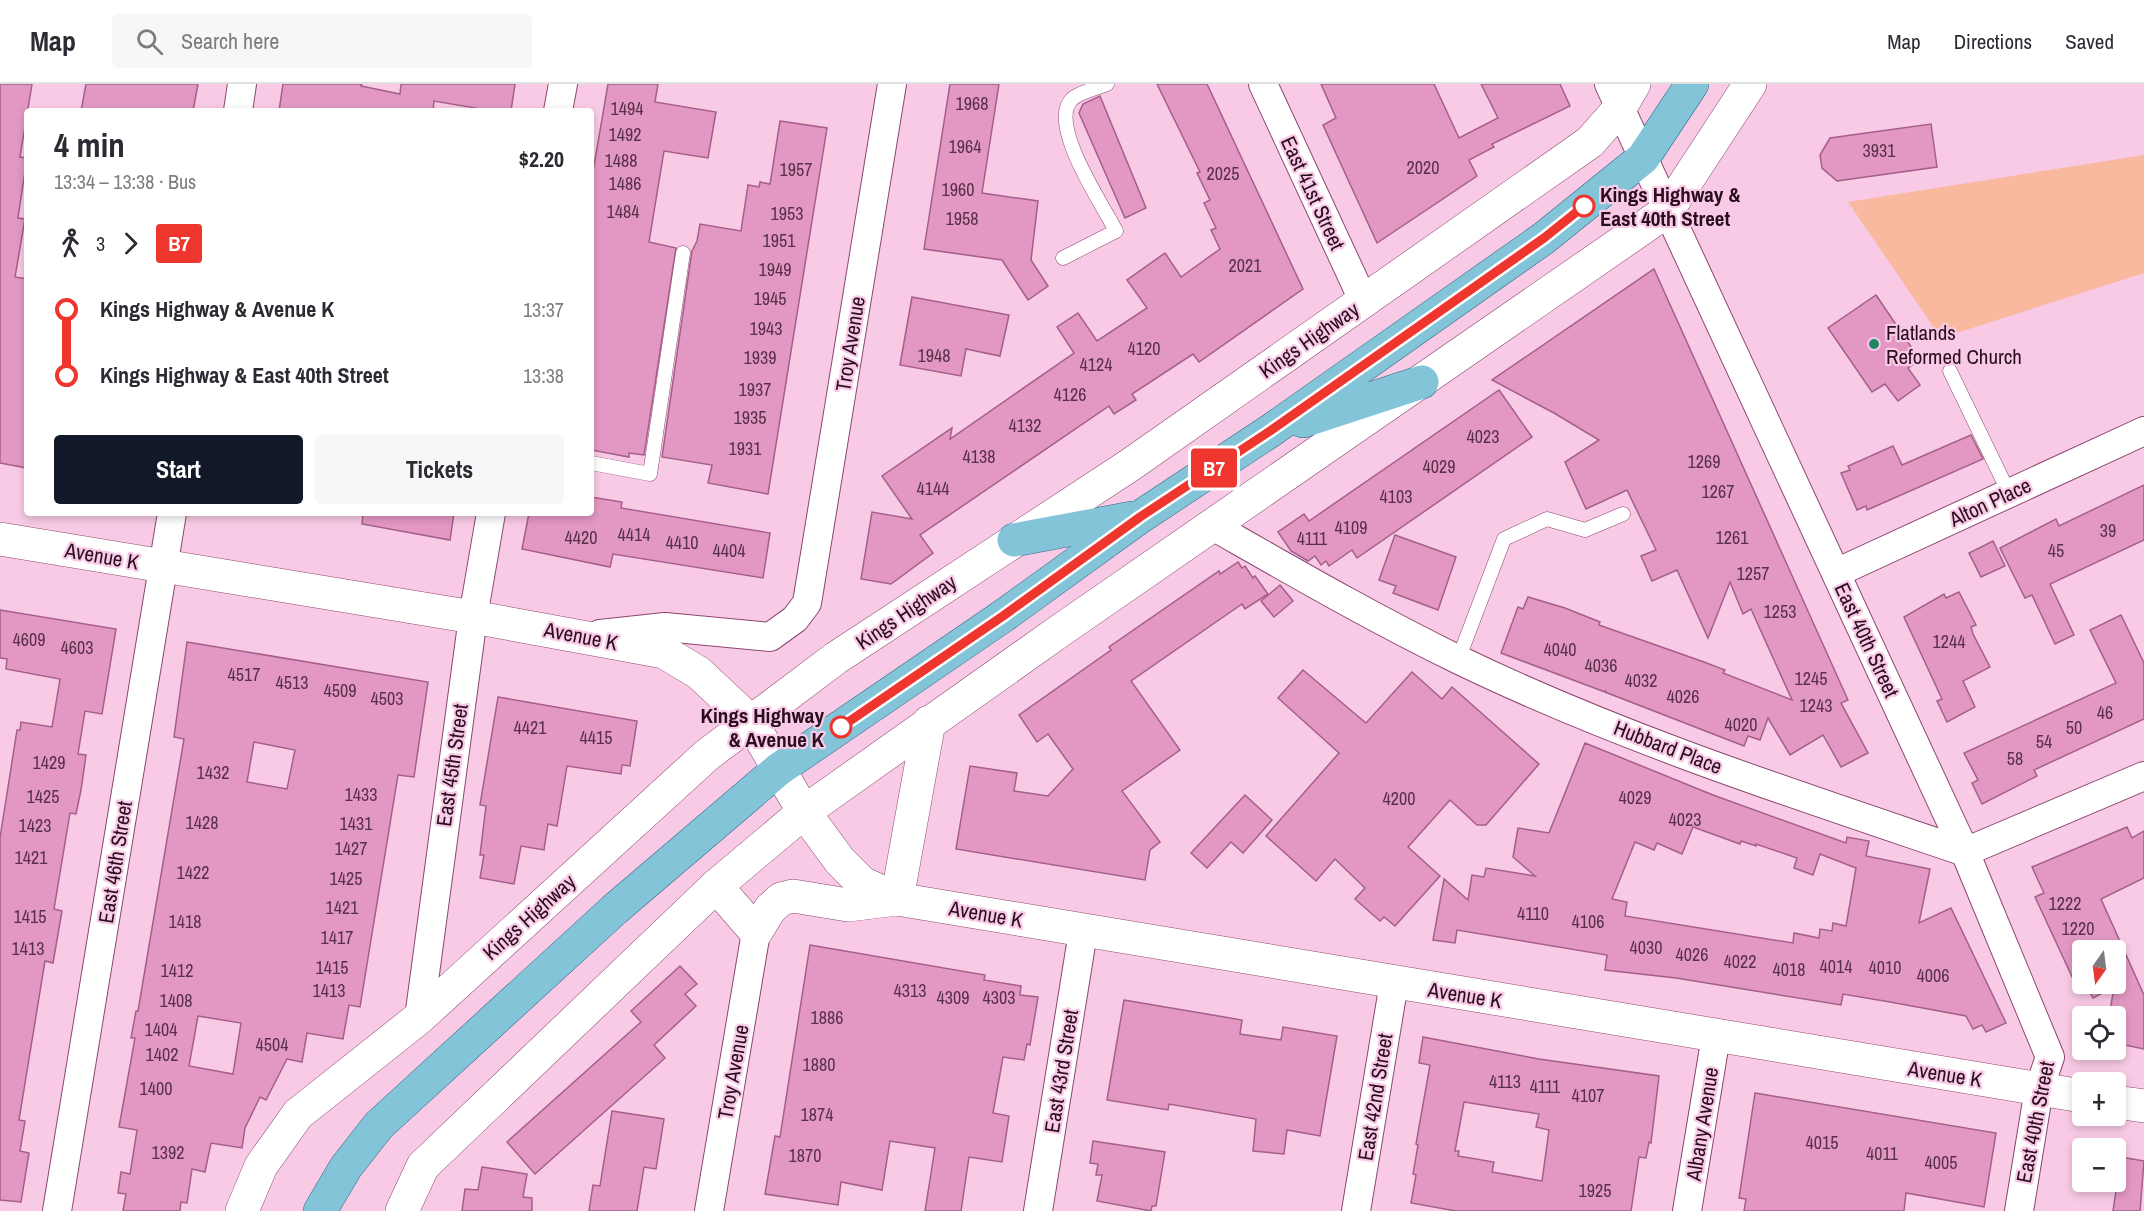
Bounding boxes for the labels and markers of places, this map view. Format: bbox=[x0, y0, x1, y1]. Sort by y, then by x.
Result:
place label: Kings Highway & East 40th Street bbox=[1600, 180, 1741, 233]
marker: Kings Highway & East 40th Street bbox=[1573, 195, 1595, 217]
place label: Flatlands Reformed Church bbox=[1886, 318, 2022, 371]
marker: Flatlands Reformed Church bbox=[1867, 337, 1881, 351]
place label: Kings Highway & Avenue K bbox=[701, 701, 825, 754]
marker: Kings Highway & Avenue K bbox=[830, 716, 852, 738]

